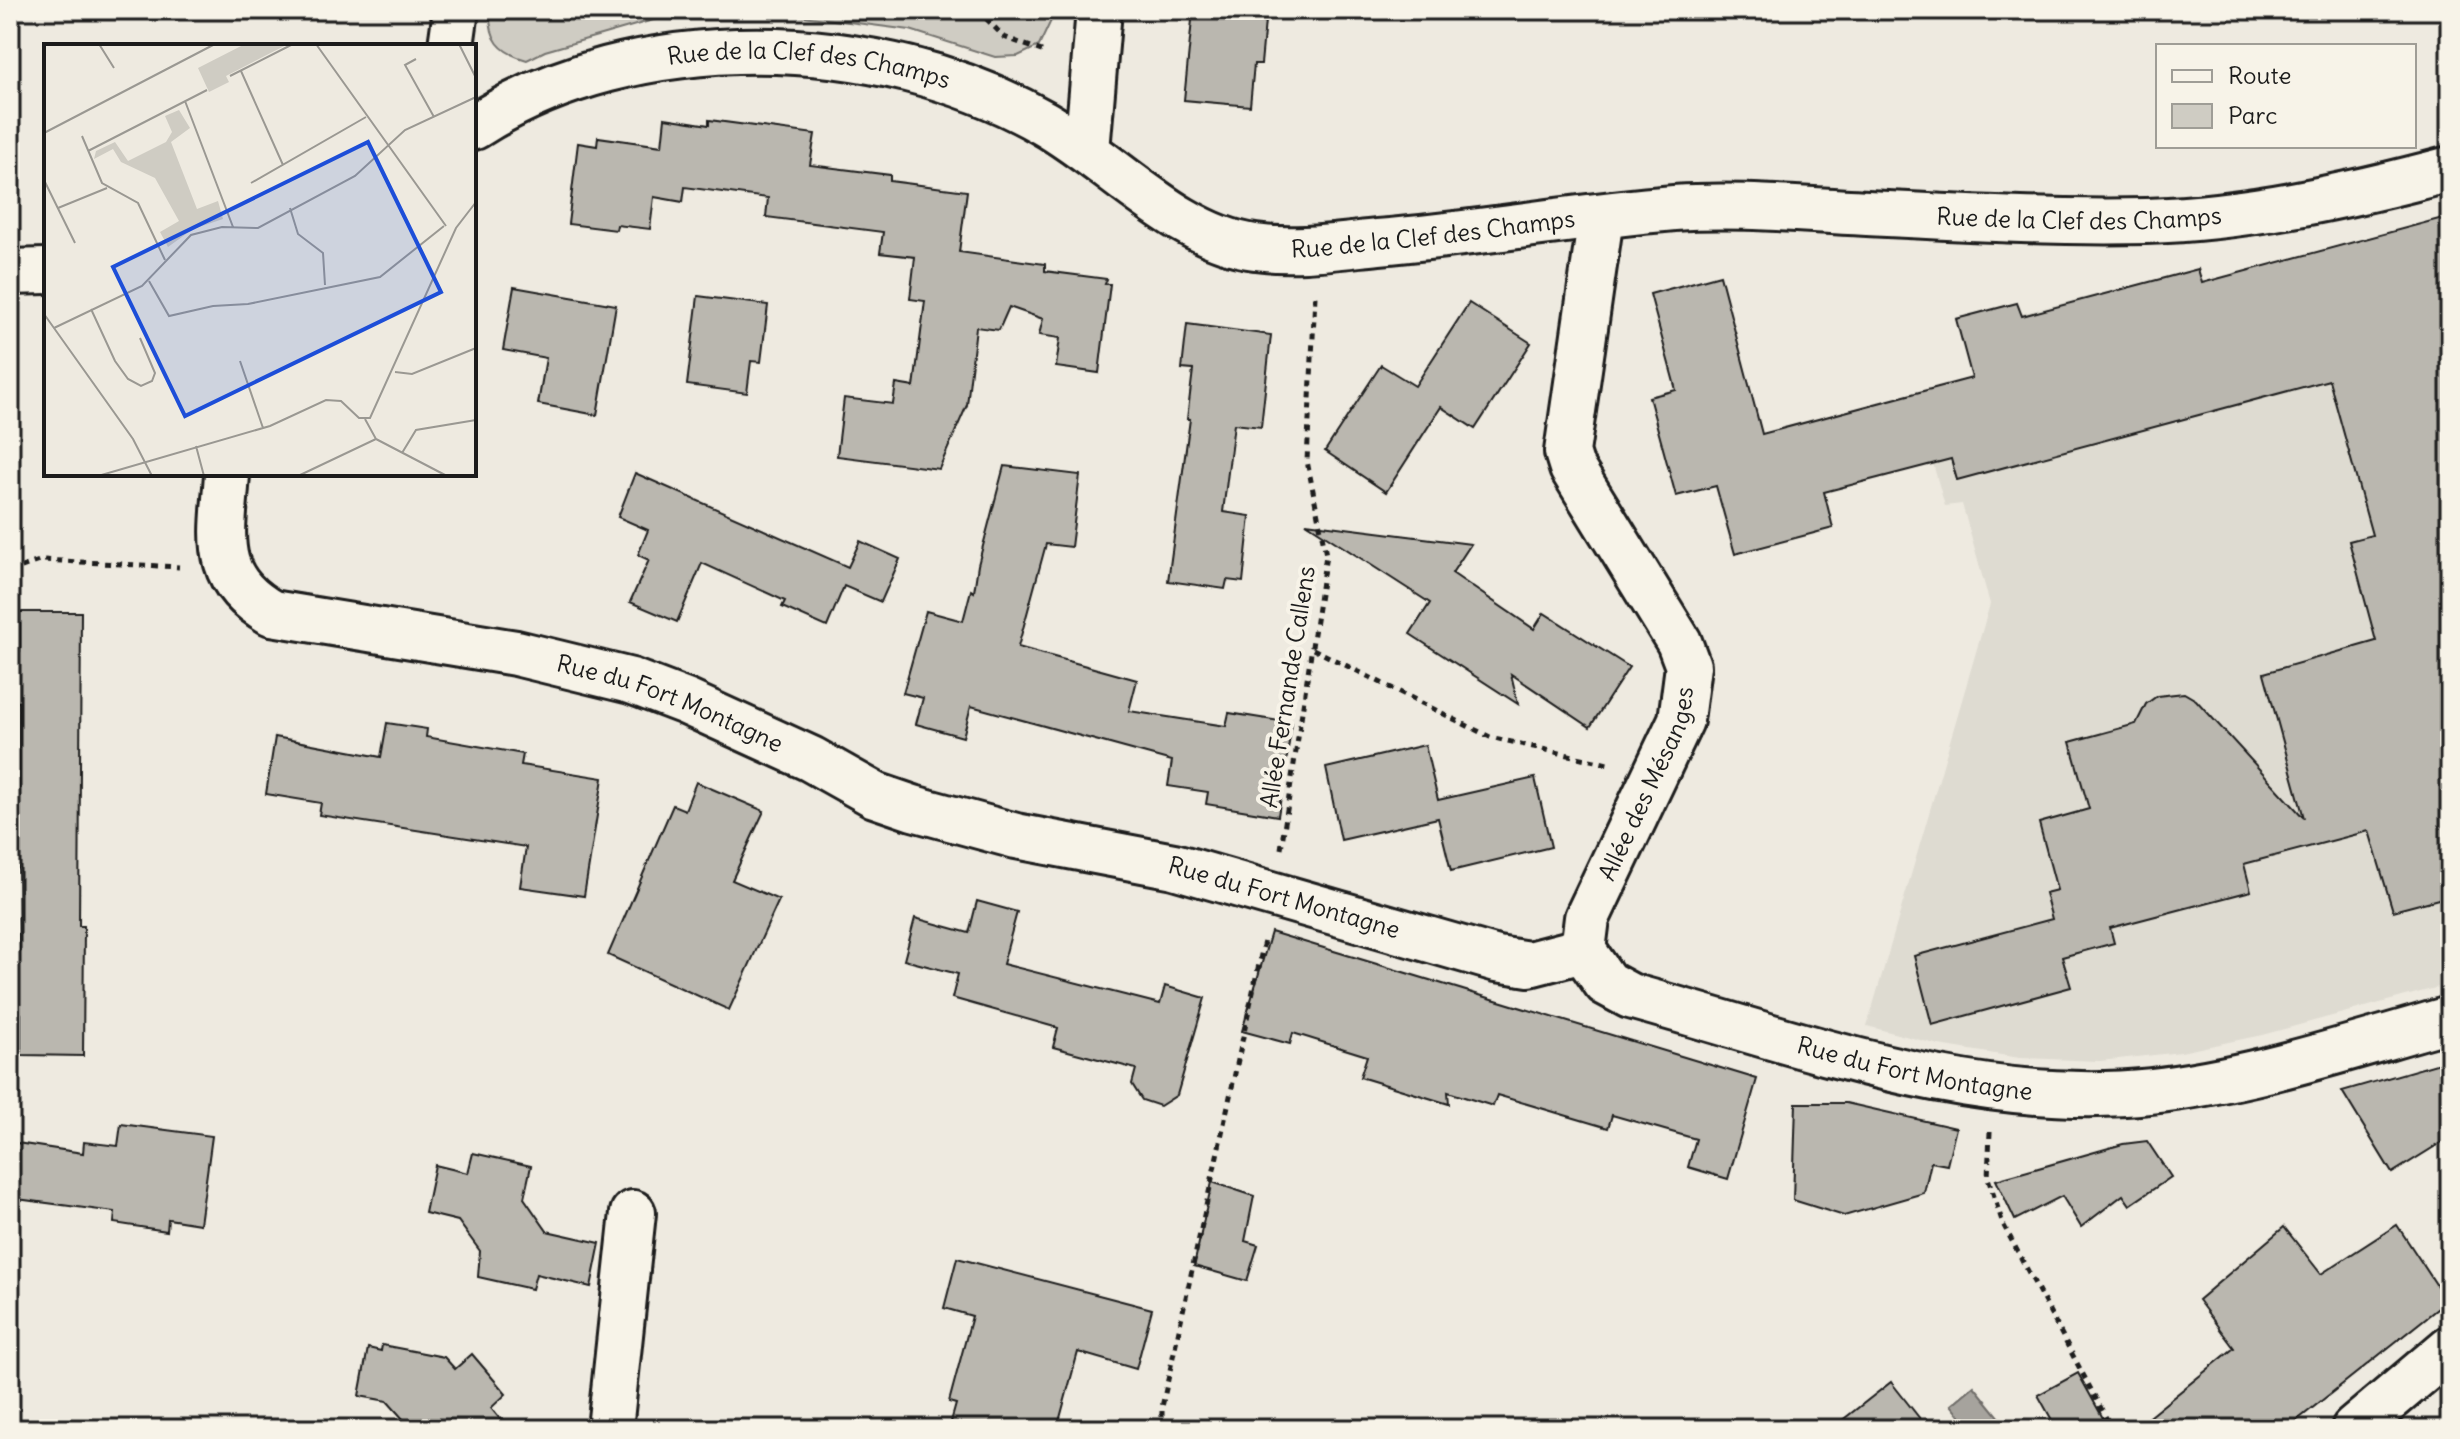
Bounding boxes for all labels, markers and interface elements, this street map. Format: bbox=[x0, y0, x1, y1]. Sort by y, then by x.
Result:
street label: Rue de la Clef des Champs bbox=[665, 35, 954, 95]
inset map bbox=[44, 44, 476, 476]
legend bbox=[2156, 44, 2416, 148]
text: Route bbox=[2228, 60, 2291, 90]
text: Parc bbox=[2228, 100, 2277, 130]
street label: Rue de la Clef des Champs bbox=[1936, 200, 2223, 235]
street label: Rue de la Clef des Champs bbox=[1290, 203, 1577, 263]
street label: Allée Fernande Callens bbox=[1253, 564, 1321, 810]
street label: Rue du Fort Montagne bbox=[554, 647, 788, 758]
street label: Allée des Mésanges bbox=[1591, 685, 1699, 885]
street label: Rue du Fort Montagne bbox=[1165, 849, 1404, 944]
street label: Rue du Fort Montagne bbox=[1794, 1029, 2034, 1106]

